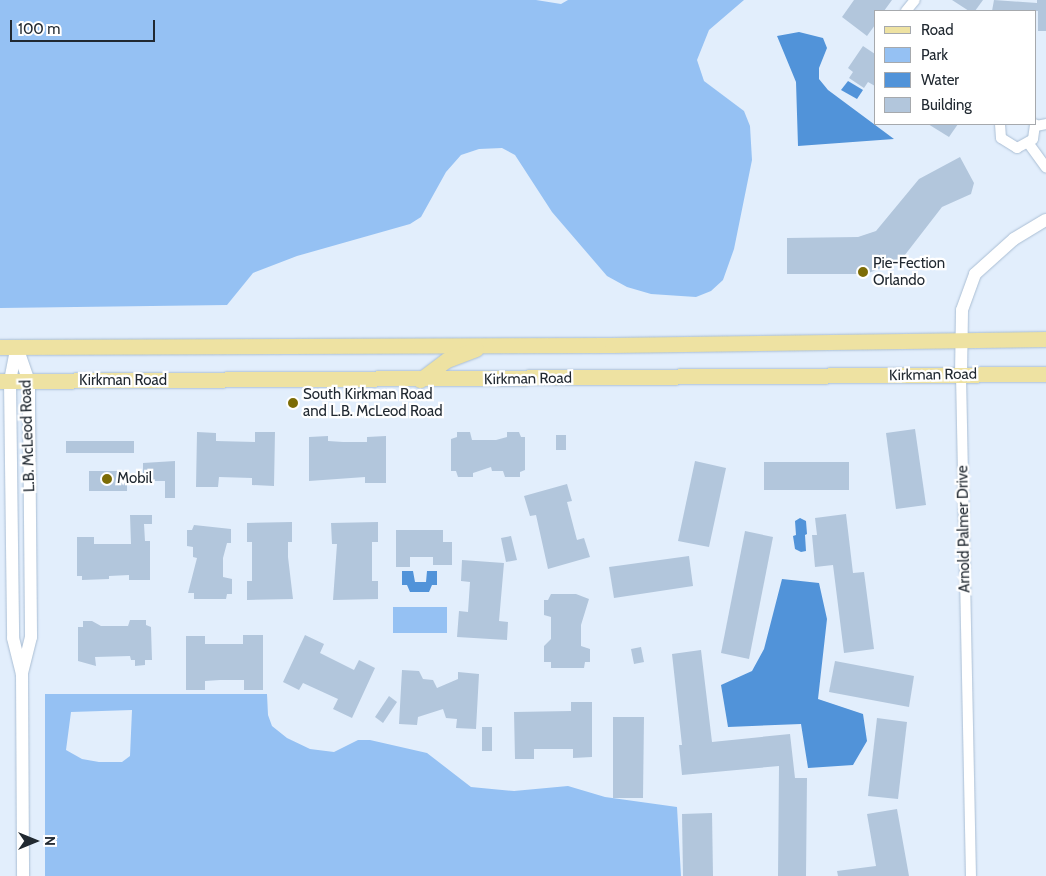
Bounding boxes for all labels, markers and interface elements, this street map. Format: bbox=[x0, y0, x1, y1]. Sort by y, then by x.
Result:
scale bar bbox=[12, 10, 158, 42]
legend bbox=[874, 10, 1036, 125]
text: 100 m bbox=[18, 20, 60, 38]
text: Road bbox=[921, 21, 954, 39]
text: Park bbox=[921, 46, 948, 64]
text: Water bbox=[921, 71, 959, 89]
text: Building bbox=[921, 96, 972, 114]
place label: Pie-Fection Orlando bbox=[873, 254, 945, 289]
marker: Pie-Fection Orlando bbox=[857, 266, 869, 278]
street label: Kirkman Road bbox=[889, 365, 977, 385]
street label: Kirkman Road bbox=[484, 369, 572, 389]
street label: Kirkman Road bbox=[79, 372, 167, 390]
street label: L.B. McLeod Road bbox=[17, 380, 39, 492]
place label: South Kirkman Road and L.B. McLeod Road bbox=[303, 385, 443, 420]
marker: South Kirkman Road and L.B. McLeod Road bbox=[287, 397, 299, 409]
street label: Arnold Palmer Drive bbox=[954, 465, 974, 593]
place label: Mobil bbox=[117, 470, 152, 488]
marker: Mobil bbox=[101, 473, 113, 485]
north arrow bbox=[10, 816, 60, 866]
text: N bbox=[41, 836, 59, 846]

